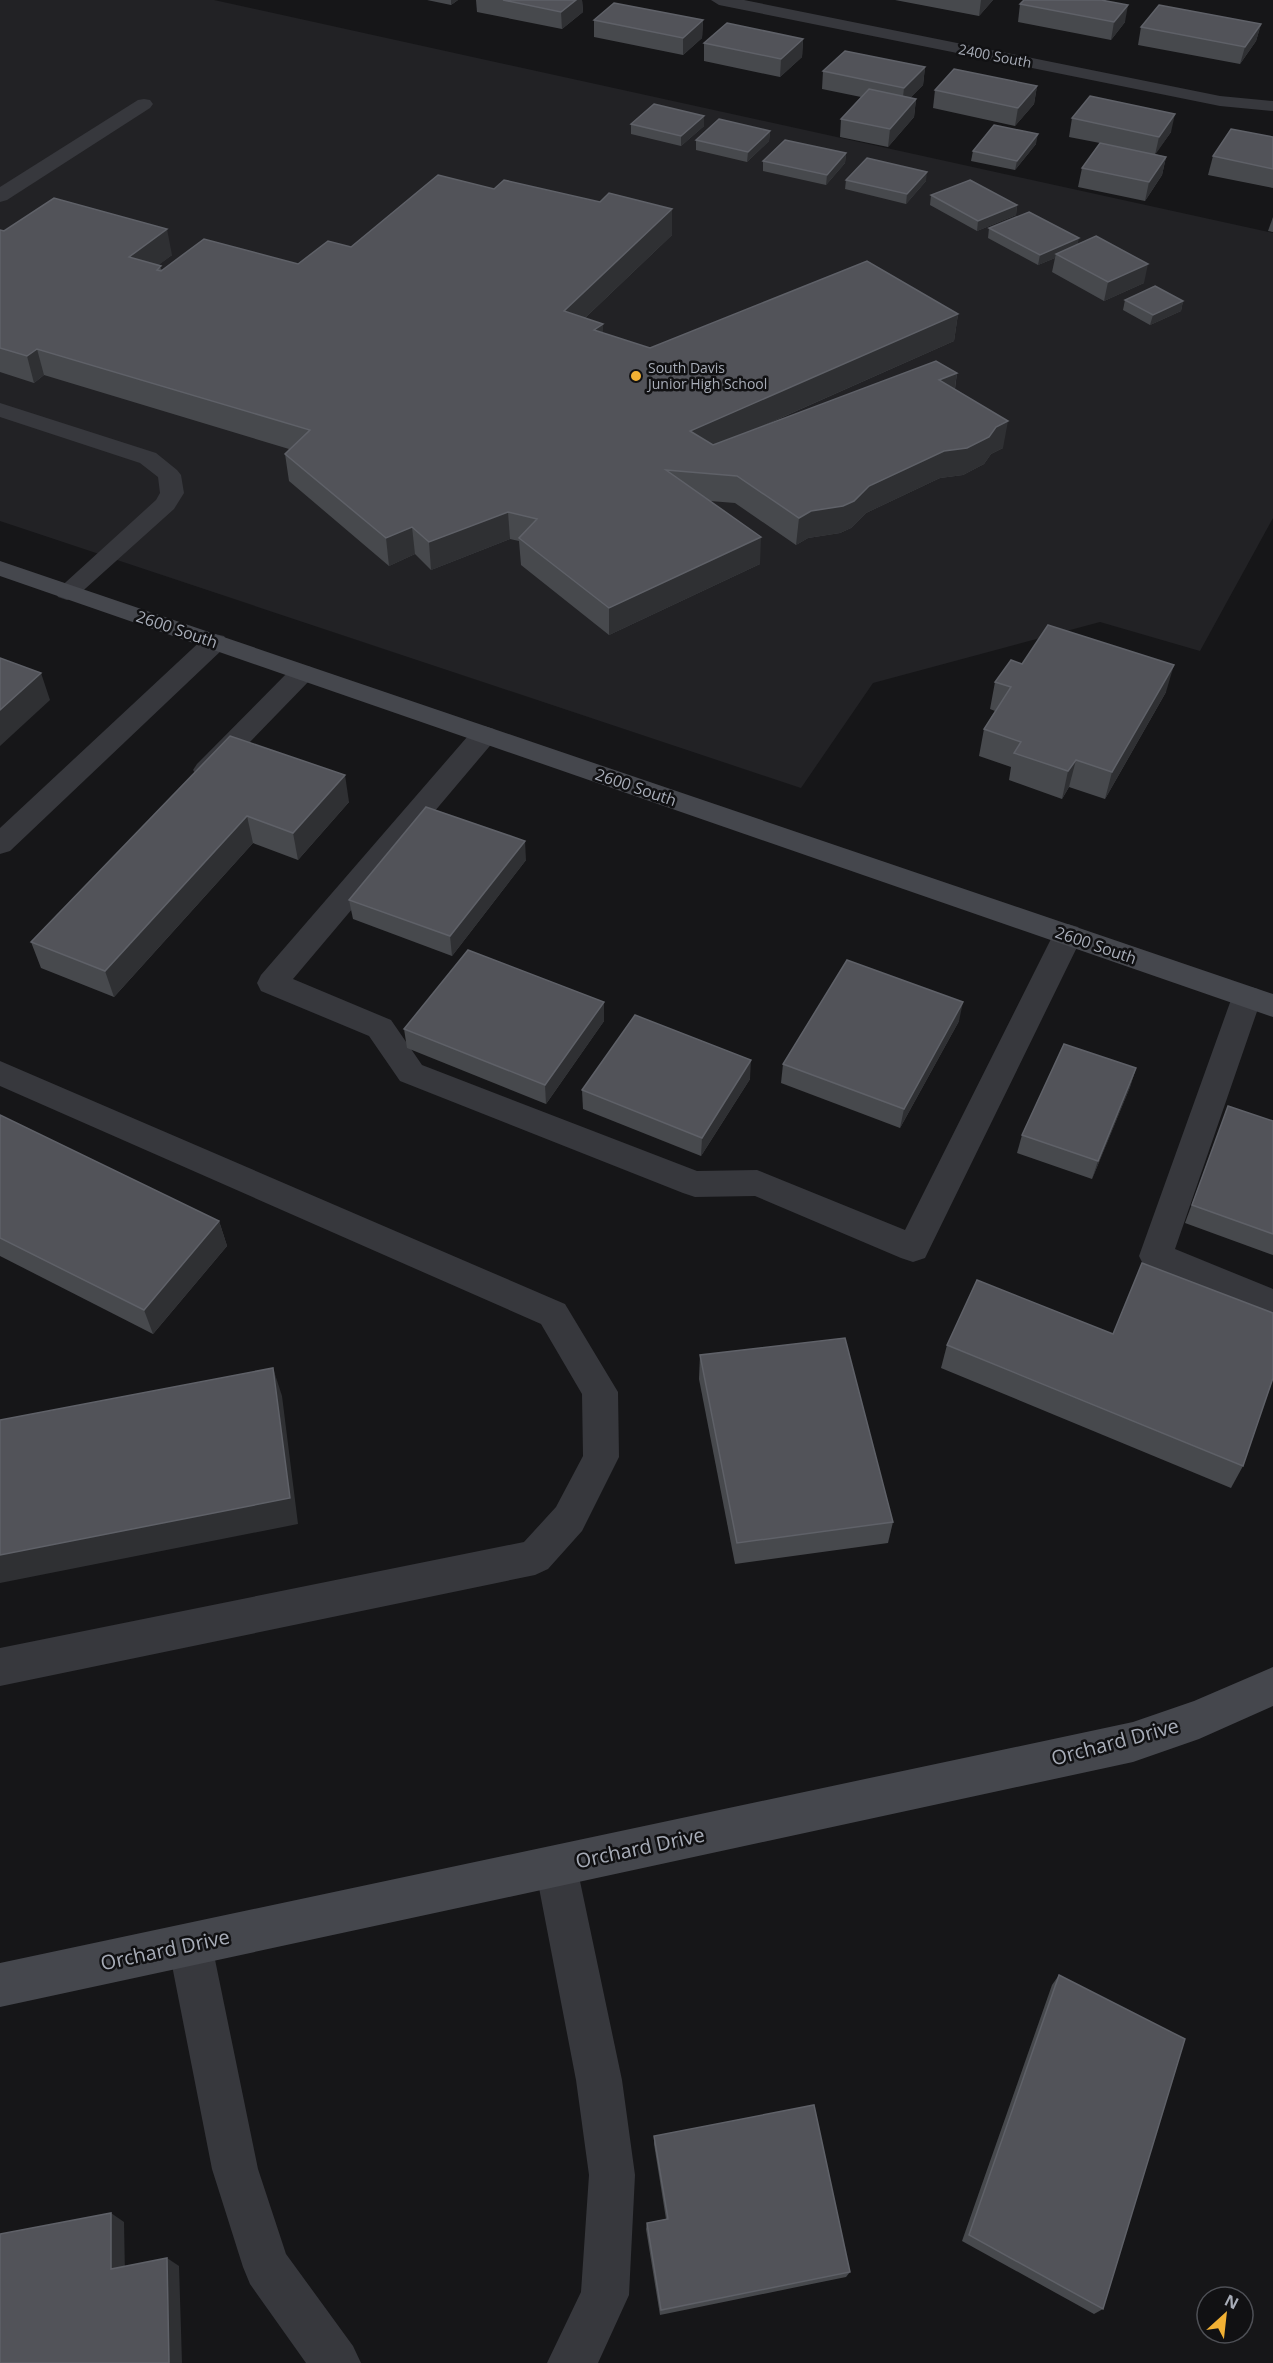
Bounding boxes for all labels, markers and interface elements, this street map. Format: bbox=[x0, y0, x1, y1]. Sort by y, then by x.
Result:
street label: 2400 South bbox=[957, 39, 1033, 72]
place label: South Davis Junior High School bbox=[646, 358, 767, 393]
marker: South Davis Junior High School bbox=[629, 369, 643, 383]
street label: 2600 South bbox=[133, 605, 221, 653]
street label: 2600 South bbox=[592, 763, 680, 811]
street label: 2600 South bbox=[1052, 921, 1140, 969]
street label: Orchard Drive bbox=[1048, 1711, 1182, 1772]
street label: Orchard Drive bbox=[573, 1821, 707, 1874]
street label: Orchard Drive bbox=[98, 1923, 232, 1976]
north arrow bbox=[1195, 2285, 1255, 2345]
text: N bbox=[1221, 2289, 1243, 2314]

